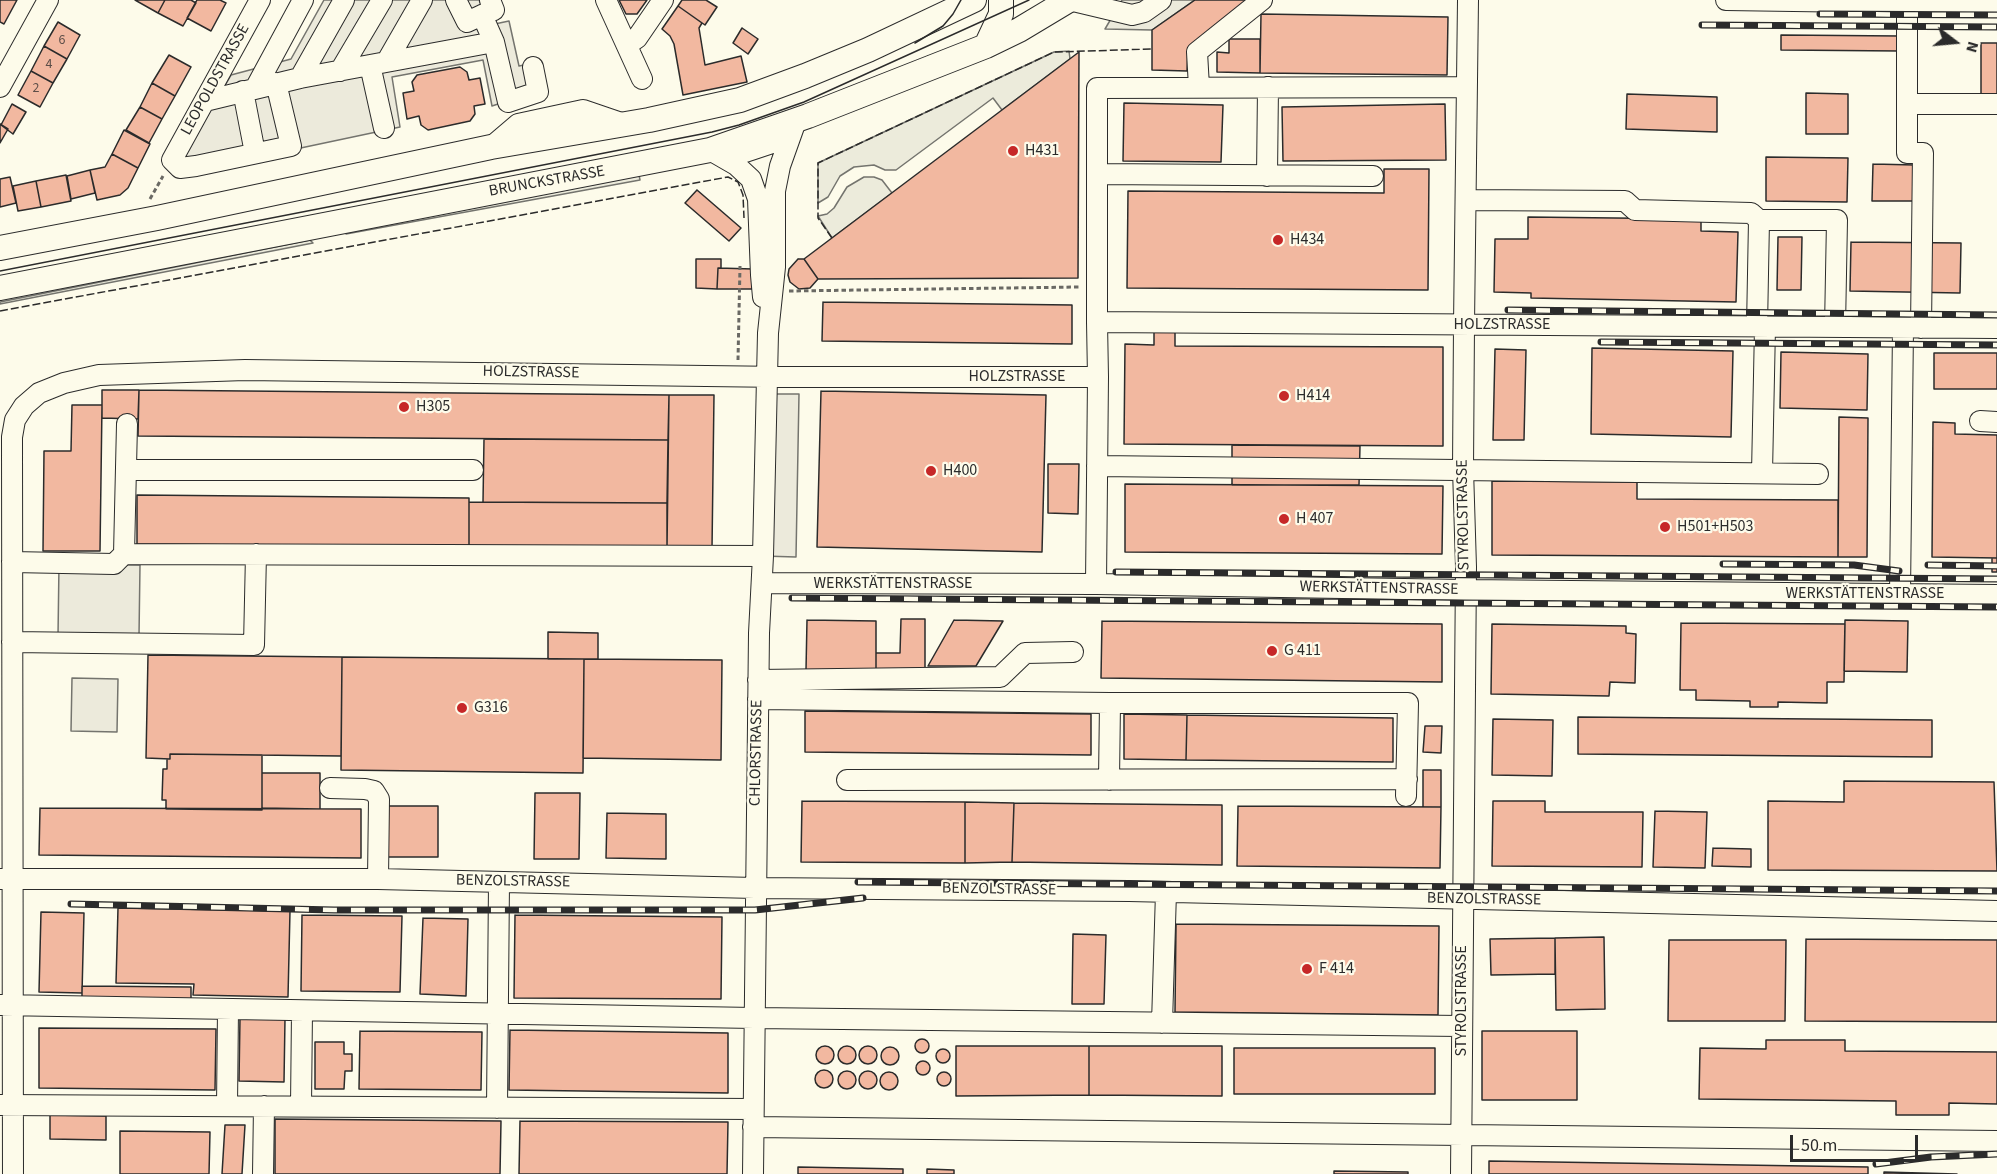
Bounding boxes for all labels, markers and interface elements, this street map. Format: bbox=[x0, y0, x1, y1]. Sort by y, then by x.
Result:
north arrow bbox=[1925, 12, 1985, 72]
street label: LEOPOLDSTRASSE bbox=[178, 21, 254, 139]
house number: 6 bbox=[59, 33, 65, 49]
text: N bbox=[1960, 39, 1984, 55]
house number: 4 bbox=[46, 57, 52, 73]
house number: 2 bbox=[33, 81, 39, 97]
place label: H431 bbox=[1025, 141, 1059, 161]
marker: H431 bbox=[1006, 144, 1020, 158]
street label: BRUNCKSTRASSE bbox=[488, 162, 606, 202]
place label: H434 bbox=[1290, 230, 1324, 250]
marker: H434 bbox=[1271, 233, 1285, 247]
street label: HOLZSTRASSE bbox=[1454, 315, 1550, 335]
street label: HOLZSTRASSE bbox=[482, 363, 580, 383]
street label: HOLZSTRASSE bbox=[969, 367, 1065, 387]
place label: H414 bbox=[1296, 386, 1330, 406]
marker: H414 bbox=[1277, 389, 1291, 403]
place label: H305 bbox=[416, 397, 450, 417]
marker: H305 bbox=[397, 400, 411, 414]
street label: STYROLSTRASSE bbox=[1453, 459, 1475, 571]
place label: H400 bbox=[943, 461, 977, 481]
marker: H400 bbox=[924, 464, 938, 478]
place label: H 407 bbox=[1296, 509, 1333, 529]
marker: H 407 bbox=[1277, 512, 1291, 526]
place label: H501+H503 bbox=[1677, 517, 1754, 537]
marker: H501+H503 bbox=[1658, 520, 1672, 534]
street label: WERKSTÄTTENSTRASSE bbox=[814, 574, 972, 594]
street label: WERKSTÄTTENSTRASSE bbox=[1299, 578, 1459, 600]
street label: WERKSTÄTTENSTRASSE bbox=[1786, 584, 1944, 604]
place label: G 411 bbox=[1284, 641, 1321, 661]
marker: G 411 bbox=[1265, 644, 1279, 658]
place label: G316 bbox=[474, 698, 508, 718]
street label: CHLORSTRASSE bbox=[746, 700, 768, 806]
marker: G316 bbox=[455, 701, 469, 715]
street label: BENZOLSTRASSE bbox=[456, 871, 570, 893]
street label: BENZOLSTRASSE bbox=[942, 879, 1056, 901]
street label: BENZOLSTRASSE bbox=[1427, 889, 1541, 911]
street label: STYROLSTRASSE bbox=[1452, 945, 1472, 1057]
place label: F 414 bbox=[1319, 959, 1354, 979]
marker: F 414 bbox=[1300, 962, 1314, 976]
scale bar bbox=[1793, 1123, 1920, 1161]
text: 50 m bbox=[1801, 1133, 1837, 1158]

